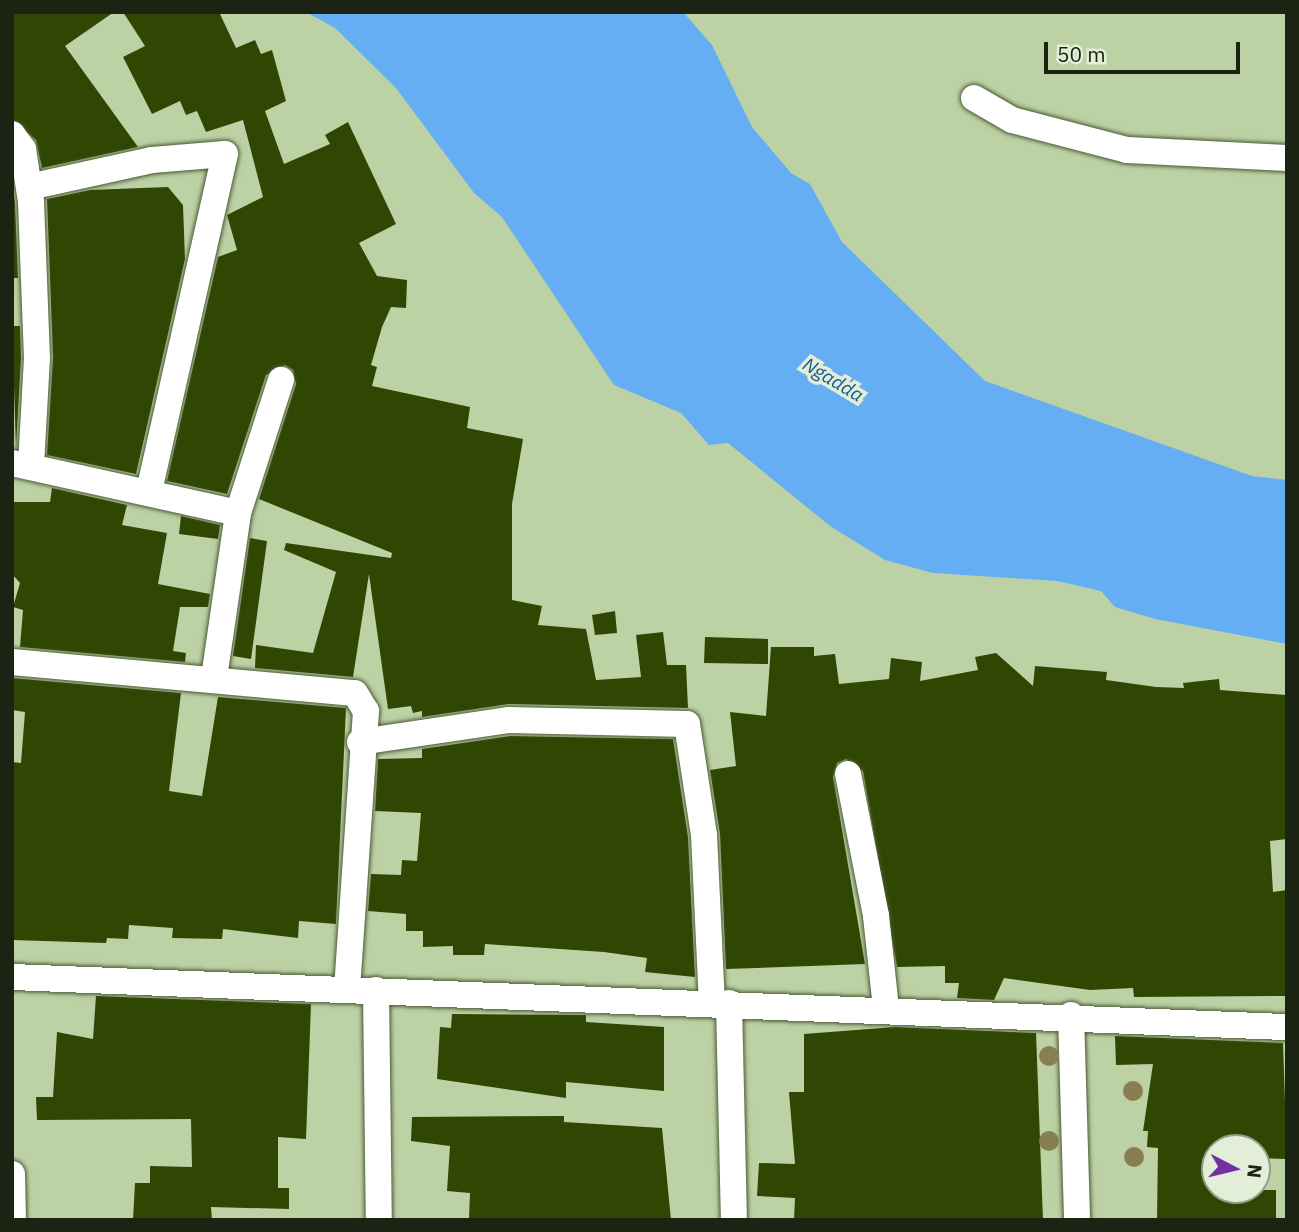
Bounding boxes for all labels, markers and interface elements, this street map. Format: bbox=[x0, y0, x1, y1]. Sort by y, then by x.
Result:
scale bar bbox=[1047, 28, 1243, 72]
text: 50 m bbox=[1057, 40, 1106, 68]
water label: Ngadda bbox=[798, 353, 868, 407]
north arrow bbox=[1201, 1134, 1271, 1204]
text: N bbox=[1242, 1163, 1268, 1180]

